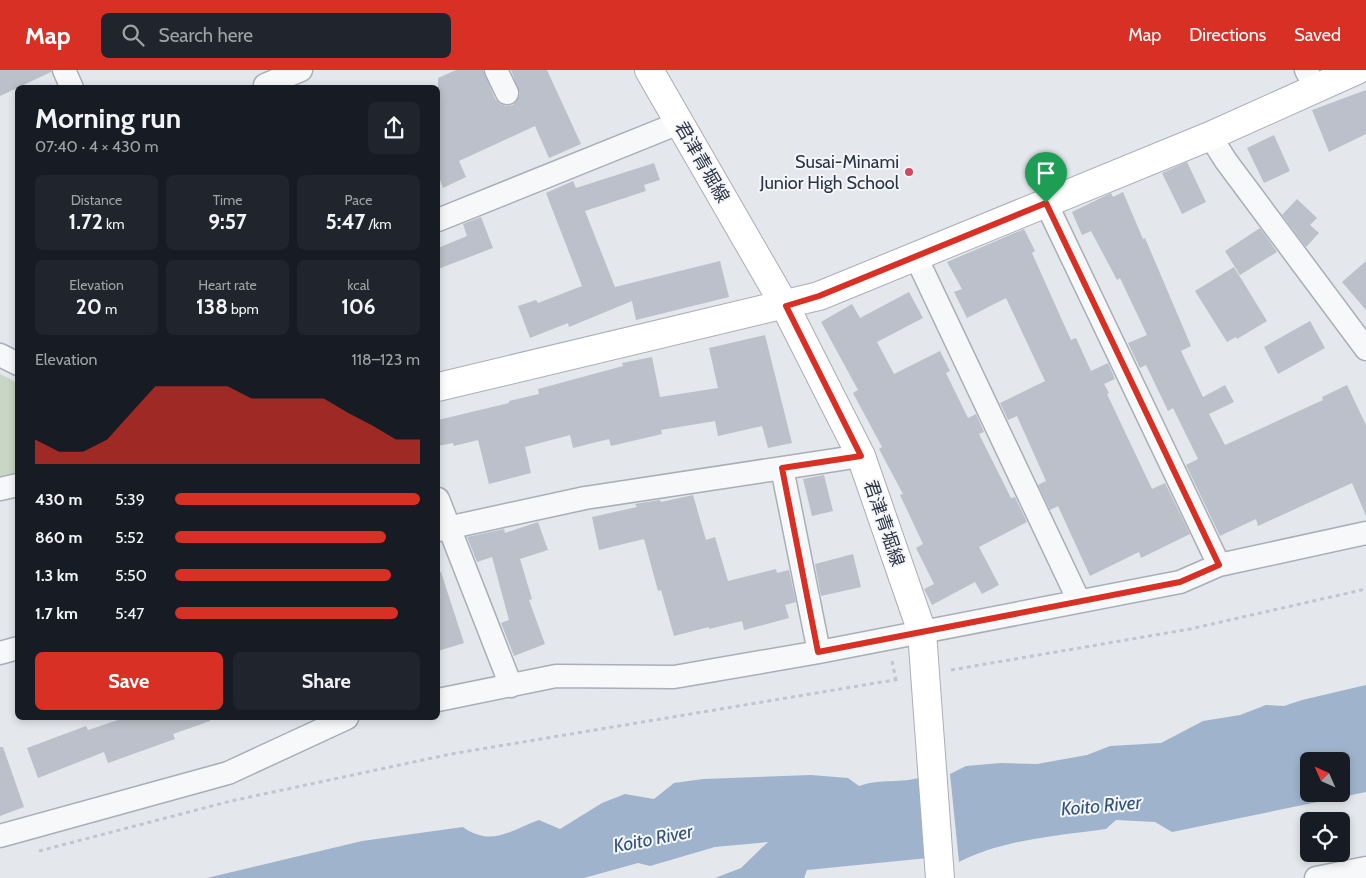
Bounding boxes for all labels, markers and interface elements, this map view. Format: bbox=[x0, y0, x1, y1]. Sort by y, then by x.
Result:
search box bbox=[101, 13, 451, 58]
text: Map bbox=[25, 21, 71, 50]
icon: search bbox=[119, 21, 147, 49]
text: Search here bbox=[159, 24, 253, 47]
text: Map bbox=[1128, 24, 1161, 46]
text: Directions bbox=[1189, 24, 1266, 46]
text: Saved bbox=[1294, 24, 1341, 46]
text: Morning run bbox=[35, 101, 181, 135]
button: share bbox=[368, 102, 420, 154]
street label: 君津青堀線 bbox=[670, 118, 734, 206]
text: 07:40 · 4 × 430 m bbox=[35, 137, 158, 156]
place label: Susai-Minami Junior High School bbox=[759, 151, 900, 194]
pin bbox=[1025, 152, 1067, 203]
icon: arrive bbox=[1032, 159, 1060, 187]
marker: Susai-Minami Junior High School bbox=[903, 166, 915, 178]
text: Distance bbox=[71, 191, 122, 209]
text: Time bbox=[213, 191, 242, 209]
text: Pace bbox=[345, 191, 372, 209]
text: 1.72 bbox=[69, 209, 103, 234]
text: 9:57 bbox=[208, 209, 247, 234]
text: 5:47 bbox=[326, 209, 365, 234]
text: km bbox=[103, 215, 124, 233]
text: /km bbox=[365, 215, 391, 233]
text: Elevation bbox=[69, 276, 124, 294]
text: Heart rate bbox=[198, 276, 257, 294]
text: kcal bbox=[347, 276, 370, 294]
text: 20 bbox=[76, 294, 102, 319]
text: 138 bbox=[196, 294, 228, 319]
text: 106 bbox=[341, 294, 376, 319]
text: m bbox=[102, 300, 117, 318]
text: bpm bbox=[228, 300, 259, 318]
text: Elevation bbox=[35, 350, 98, 369]
text: 118–123 m bbox=[352, 350, 420, 369]
street label: 君津青堀線 bbox=[859, 477, 909, 569]
text: 430 m bbox=[35, 490, 82, 509]
text: 5:39 bbox=[115, 490, 145, 509]
text: 860 m bbox=[35, 528, 82, 547]
text: 5:52 bbox=[115, 528, 144, 547]
text: 1.3 km bbox=[35, 566, 78, 585]
text: 5:50 bbox=[115, 566, 147, 585]
text: 1.7 km bbox=[35, 604, 78, 623]
text: 5:47 bbox=[115, 604, 144, 623]
button: Save bbox=[35, 652, 223, 710]
button: Share bbox=[233, 652, 420, 710]
north arrow bbox=[1300, 752, 1350, 802]
map controls bbox=[1300, 752, 1350, 862]
water label: Koito River bbox=[1060, 790, 1143, 820]
button: locate bbox=[1300, 812, 1350, 862]
water label: Koito River bbox=[611, 819, 696, 857]

